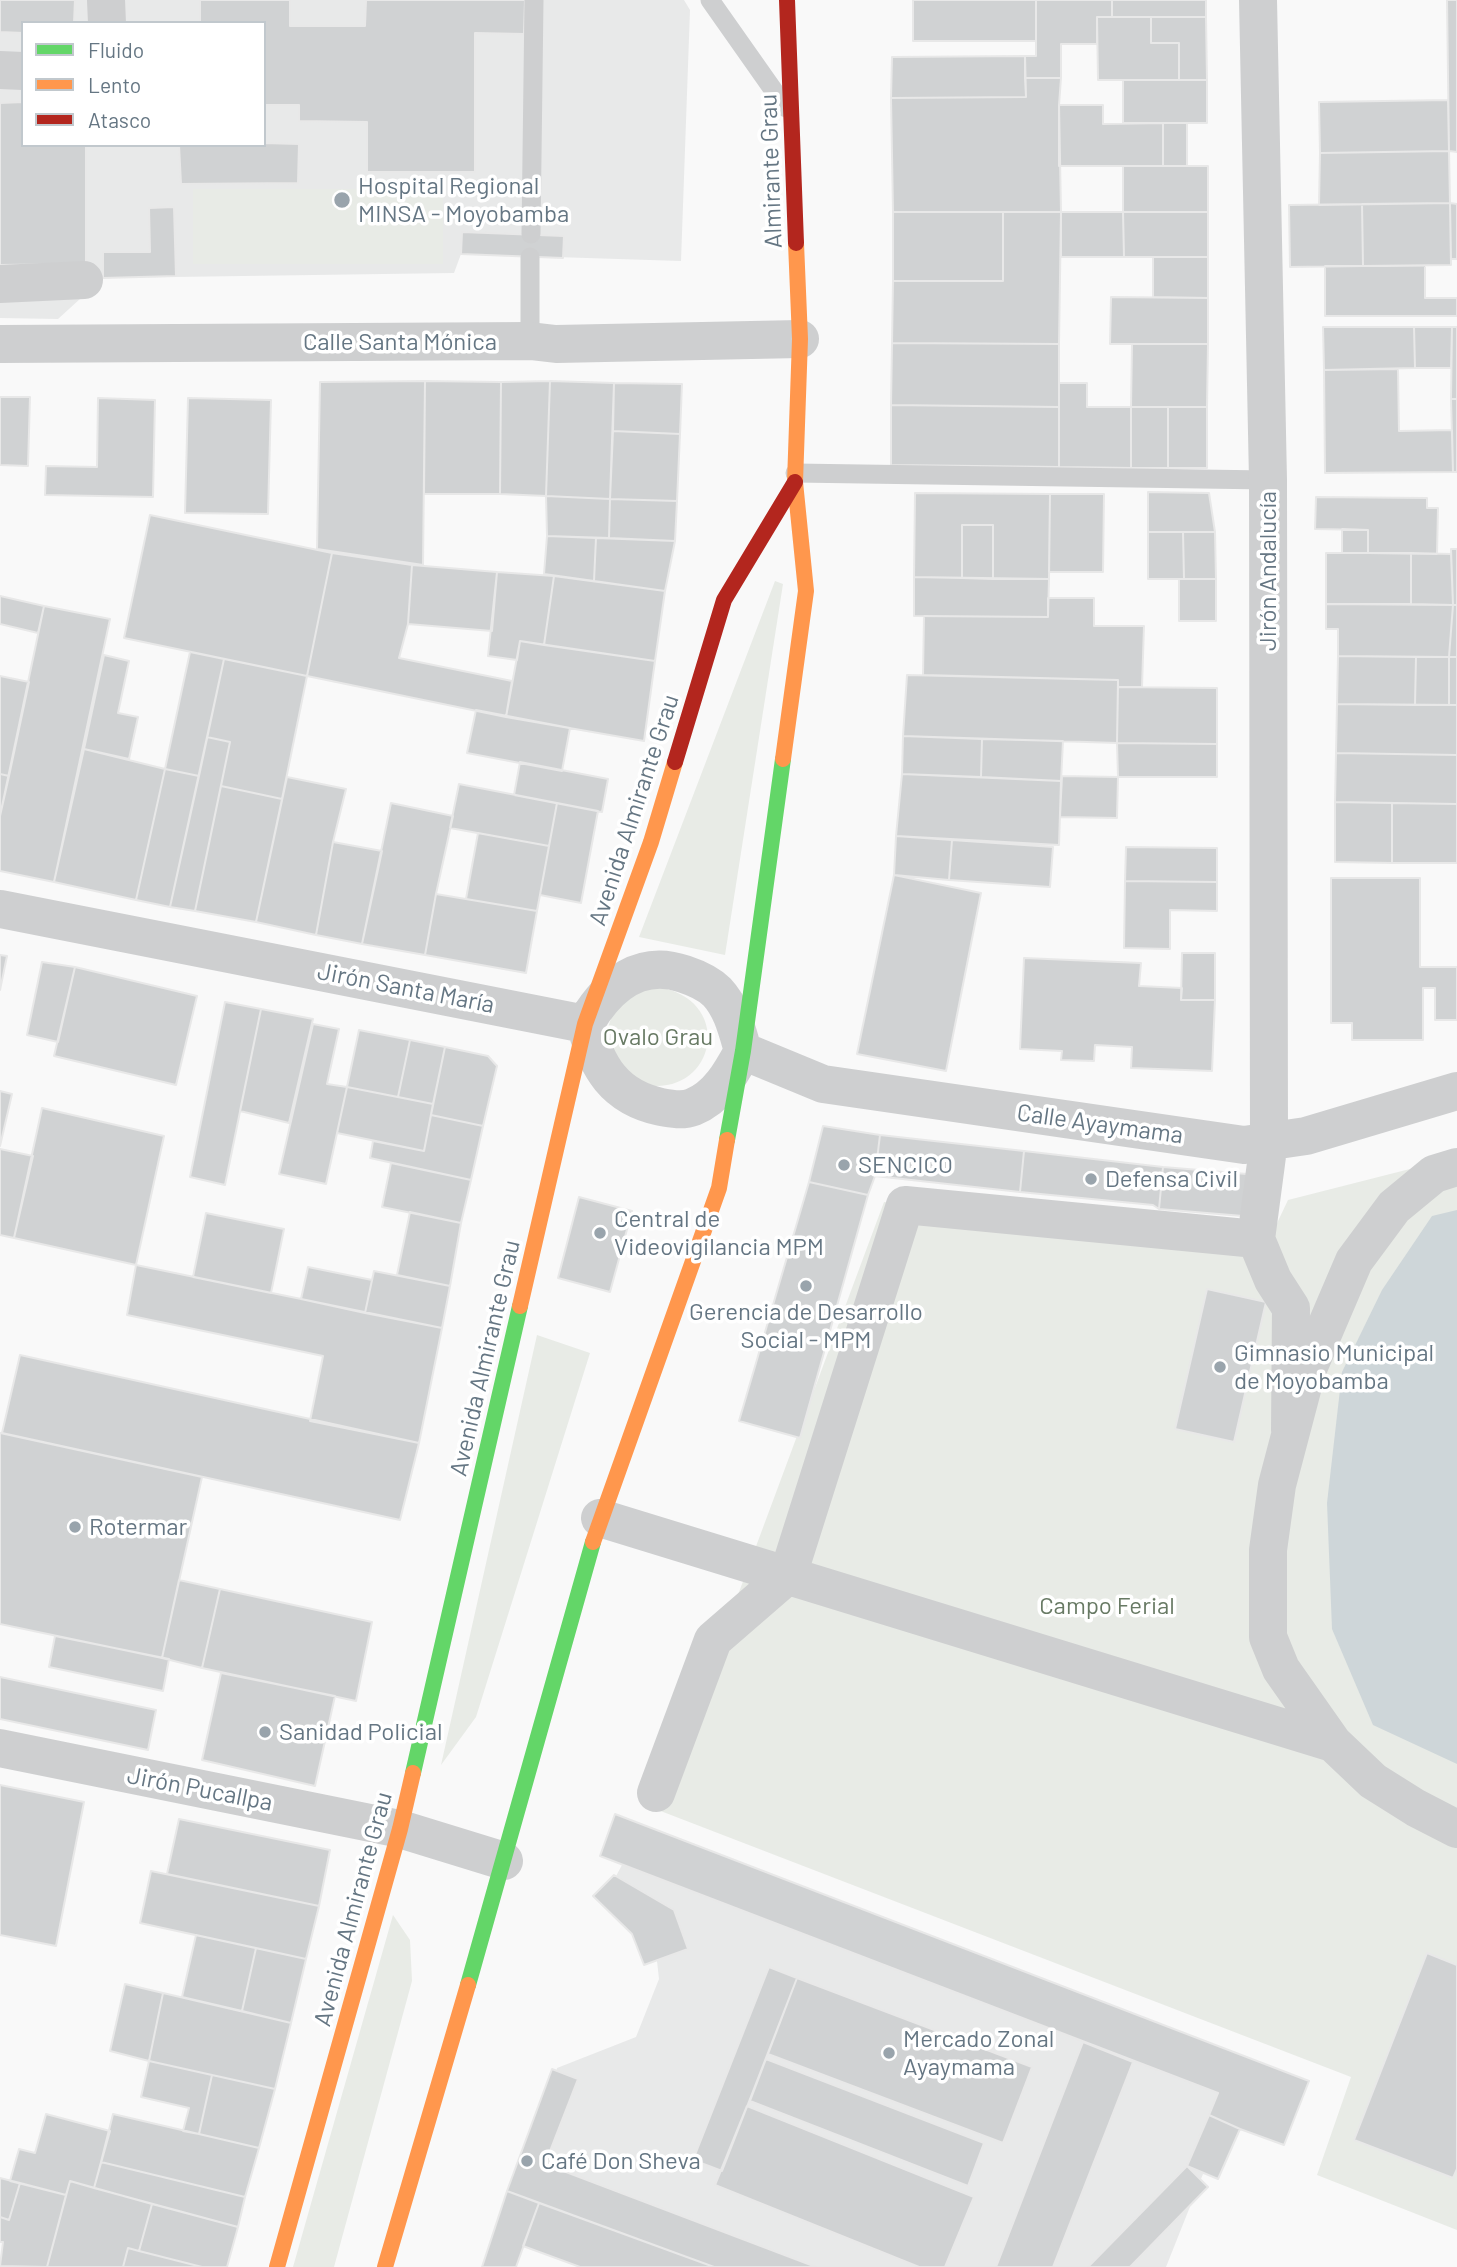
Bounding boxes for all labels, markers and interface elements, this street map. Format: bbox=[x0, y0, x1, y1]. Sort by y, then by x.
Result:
legend bbox=[21, 21, 266, 147]
text: Fluido bbox=[88, 37, 144, 62]
text: Lento bbox=[88, 72, 141, 97]
street label: Almirante Grau bbox=[754, 93, 788, 249]
text: Atasco bbox=[88, 107, 151, 132]
place label: Hospital Regional MINSA - Moyobamba bbox=[358, 172, 569, 228]
marker: Hospital Regional MINSA - Moyobamba bbox=[332, 190, 352, 210]
street label: Calle Santa Mónica bbox=[303, 328, 497, 356]
street label: Jirón Andalucía bbox=[1254, 491, 1282, 651]
street label: Avenida Almirante Grau bbox=[583, 691, 685, 929]
street label: Jirón Santa María bbox=[315, 957, 497, 1019]
park label: Ovalo Grau bbox=[603, 1023, 713, 1051]
street label: Calle Ayaymama bbox=[1015, 1098, 1185, 1150]
place label: SENCICO bbox=[858, 1151, 953, 1179]
marker: SENCICO bbox=[836, 1157, 852, 1173]
place label: Defensa Civil bbox=[1105, 1165, 1238, 1193]
marker: Defensa Civil bbox=[1083, 1171, 1099, 1187]
place label: Central de Videovigilancia MPM bbox=[614, 1205, 824, 1261]
marker: Central de Videovigilancia MPM bbox=[592, 1225, 608, 1241]
street label: Avenida Almirante Grau bbox=[444, 1237, 526, 1479]
marker: Gerencia de Desarrollo Social - MPM bbox=[798, 1278, 814, 1294]
place label: Gerencia de Desarrollo Social - MPM bbox=[689, 1298, 923, 1354]
place label: Gimnasio Municipal de Moyobamba bbox=[1234, 1339, 1434, 1395]
marker: Gimnasio Municipal de Moyobamba bbox=[1212, 1359, 1228, 1375]
place label: Rotermar bbox=[89, 1513, 187, 1541]
marker: Rotermar bbox=[67, 1519, 83, 1535]
park label: Campo Ferial bbox=[1039, 1592, 1175, 1620]
place label: Sanidad Policial bbox=[279, 1718, 442, 1746]
marker: Sanidad Policial bbox=[257, 1724, 273, 1740]
street label: Jirón Pucallpa bbox=[125, 1761, 275, 1817]
street label: Avenida Almirante Grau bbox=[308, 1789, 398, 2029]
place label: Mercado Zonal Ayaymama bbox=[903, 2025, 1054, 2081]
marker: Mercado Zonal Ayaymama bbox=[881, 2045, 897, 2061]
place label: Café Don Sheva bbox=[541, 2147, 701, 2175]
marker: Café Don Sheva bbox=[519, 2153, 535, 2169]

